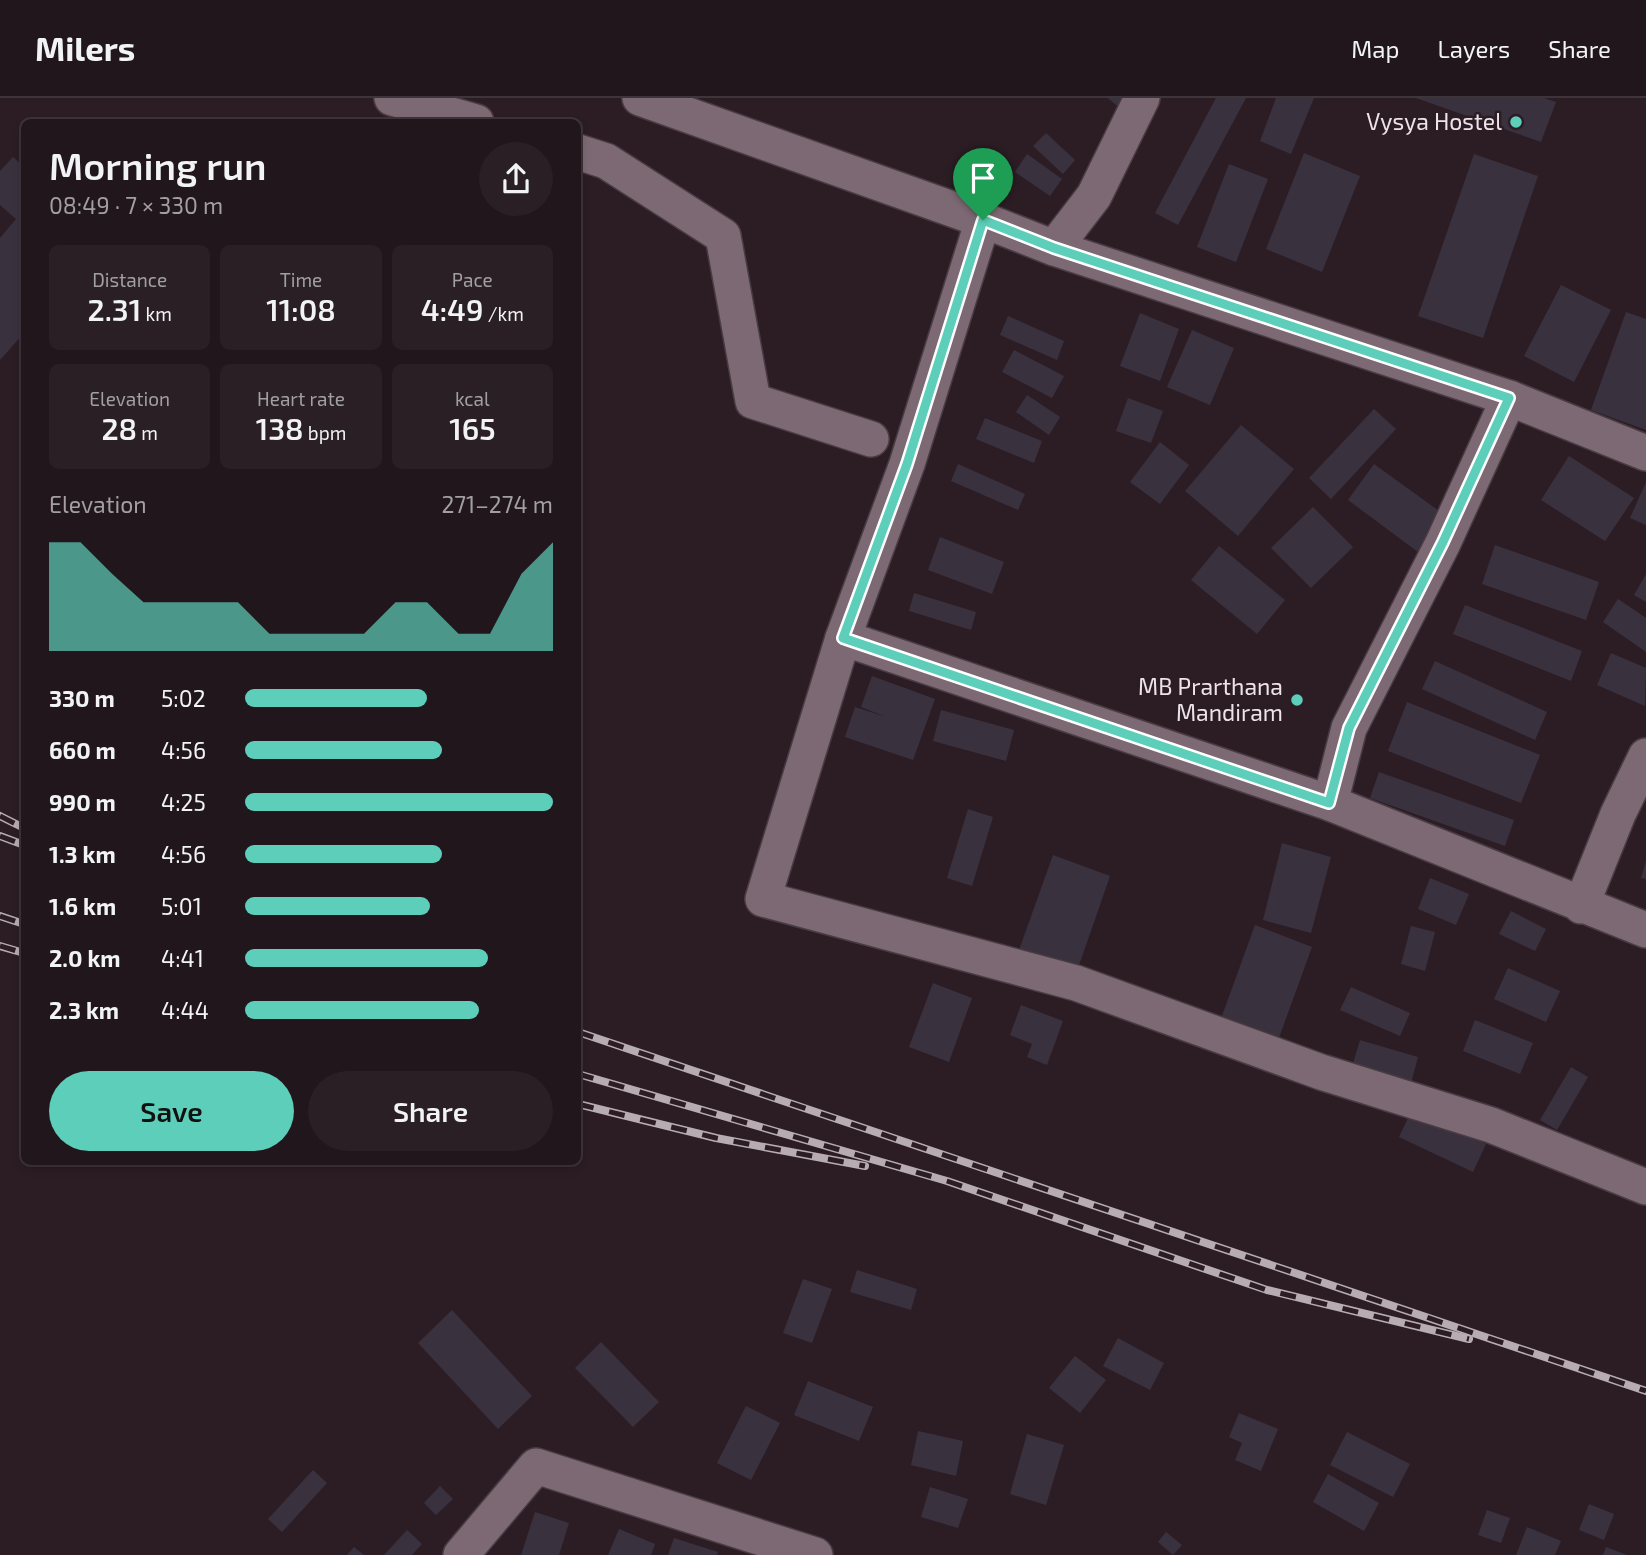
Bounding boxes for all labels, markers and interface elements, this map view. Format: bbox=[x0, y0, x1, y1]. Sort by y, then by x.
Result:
text: Milers bbox=[35, 28, 135, 68]
text: Map bbox=[1351, 34, 1399, 63]
text: Layers bbox=[1437, 34, 1510, 63]
text: Share bbox=[1548, 34, 1611, 63]
place label: Vysya Hostel bbox=[1366, 107, 1502, 135]
marker: Vysya Hostel bbox=[1508, 114, 1524, 130]
text: Morning run bbox=[49, 142, 267, 188]
button: share bbox=[479, 142, 553, 216]
pin bbox=[953, 148, 1013, 220]
icon: arrive bbox=[964, 159, 1002, 197]
text: 08:49 · 7 × 330 m bbox=[49, 191, 223, 219]
text: Distance bbox=[92, 268, 167, 291]
text: Time bbox=[280, 268, 322, 291]
text: Pace bbox=[452, 268, 493, 291]
text: 2.31 bbox=[88, 291, 141, 327]
text: 11:08 bbox=[266, 291, 336, 327]
text: 4:49 bbox=[421, 291, 483, 327]
text: km bbox=[141, 302, 172, 325]
text: /km bbox=[483, 302, 524, 325]
text: Elevation bbox=[89, 387, 170, 410]
text: Heart rate bbox=[257, 387, 345, 410]
text: kcal bbox=[455, 387, 490, 410]
text: 28 bbox=[101, 410, 137, 446]
text: 138 bbox=[256, 410, 304, 446]
text: 165 bbox=[449, 410, 496, 446]
text: m bbox=[137, 421, 158, 444]
text: bpm bbox=[304, 421, 346, 444]
text: Elevation bbox=[49, 490, 147, 518]
text: 271–274 m bbox=[441, 490, 553, 518]
place label: MB Prarthana Mandiram bbox=[1138, 672, 1283, 726]
text: 330 m bbox=[49, 684, 115, 712]
text: 5:02 bbox=[161, 684, 206, 712]
marker: MB Prarthana Mandiram bbox=[1289, 692, 1305, 708]
text: 660 m bbox=[49, 736, 116, 764]
text: 4:56 bbox=[161, 736, 206, 764]
text: 990 m bbox=[49, 788, 116, 816]
text: 4:25 bbox=[161, 788, 206, 816]
text: 1.3 km bbox=[49, 840, 116, 868]
text: 4:56 bbox=[161, 840, 206, 868]
text: 1.6 km bbox=[49, 892, 116, 920]
text: 5:01 bbox=[161, 892, 202, 920]
text: 2.0 km bbox=[49, 944, 121, 972]
text: 4:41 bbox=[161, 944, 204, 972]
text: 2.3 km bbox=[49, 996, 119, 1024]
text: 4:44 bbox=[161, 996, 209, 1024]
button: Save bbox=[49, 1071, 294, 1151]
button: Share bbox=[308, 1071, 553, 1151]

